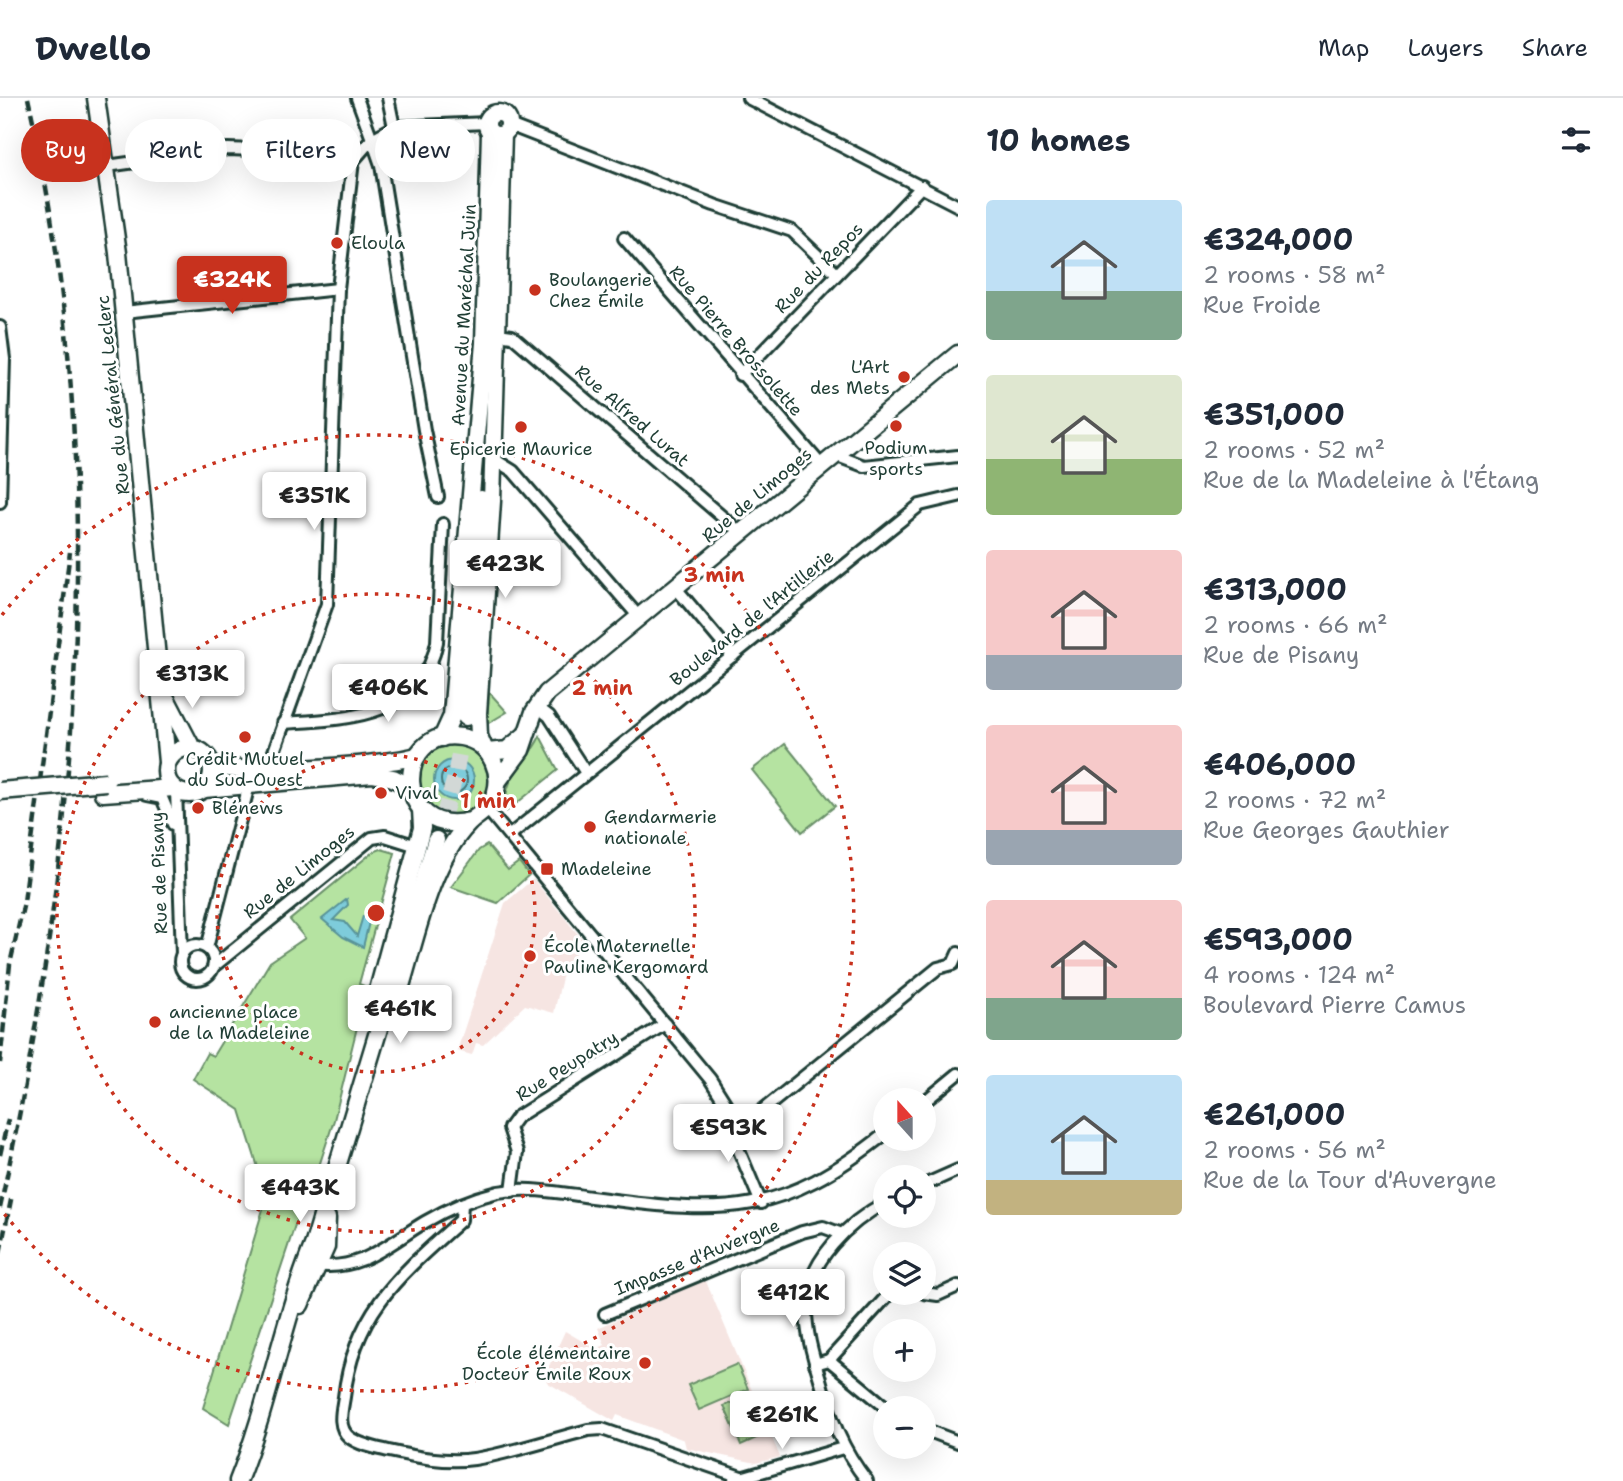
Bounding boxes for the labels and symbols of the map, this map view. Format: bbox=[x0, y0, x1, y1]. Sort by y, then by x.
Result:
street label: Avenue du Maréchal Juin bbox=[446, 203, 482, 427]
street label: Rue du Repos bbox=[769, 217, 869, 319]
place label: Eloula bbox=[351, 231, 405, 255]
marker: Eloula bbox=[329, 235, 345, 251]
pin: €324K bbox=[183, 256, 281, 316]
street label: Rue Pierre Brossolette bbox=[664, 261, 808, 421]
place label: Boulangerie Chez Émile bbox=[549, 268, 652, 313]
marker: Boulangerie Chez Émile bbox=[527, 282, 543, 298]
street label: Rue du Général Leclerc bbox=[91, 294, 135, 496]
place label: L'Art des Mets bbox=[810, 355, 890, 400]
street label: Rue Alfred Lurat bbox=[570, 360, 694, 472]
marker: L'Art des Mets bbox=[896, 369, 912, 385]
marker: Podium sports bbox=[888, 418, 904, 434]
marker: Epicerie Maurice bbox=[513, 419, 529, 435]
place label: Podium sports bbox=[865, 436, 927, 481]
place label: Epicerie Maurice bbox=[449, 437, 593, 461]
street label: Rue de Limoges bbox=[697, 442, 817, 548]
pin: €351K bbox=[265, 472, 363, 532]
pin: €423K bbox=[456, 540, 554, 600]
street label: Boulevard de l'Artillerie bbox=[665, 544, 839, 692]
text: 3 min bbox=[683, 561, 745, 589]
pin: €313K bbox=[143, 650, 241, 710]
pin: €406K bbox=[339, 664, 437, 724]
text: 2 min bbox=[571, 674, 633, 702]
marker: Crédit Mutuel du Sud-Ouest bbox=[237, 729, 253, 745]
place label: Crédit Mutuel du Sud-Ouest bbox=[186, 747, 305, 792]
place label: Vival bbox=[395, 781, 439, 805]
marker: Vival bbox=[373, 785, 389, 801]
text: 1 min bbox=[460, 787, 516, 815]
place label: Blénews bbox=[212, 796, 284, 820]
marker: Blénews bbox=[190, 800, 206, 816]
place label: Gendarmerie nationale bbox=[604, 805, 717, 850]
street label: Rue de Pisany bbox=[145, 811, 173, 935]
marker: Gendarmerie nationale bbox=[582, 819, 598, 835]
street label: Rue de Limoges bbox=[238, 820, 360, 924]
place label: Madeleine bbox=[561, 857, 652, 881]
marker: Madeleine bbox=[539, 861, 555, 877]
centre of rings bbox=[364, 901, 388, 925]
place label: École Maternelle Pauline Kergomard bbox=[544, 934, 708, 979]
marker: École Maternelle Pauline Kergomard bbox=[522, 948, 538, 964]
pin: €461K bbox=[351, 986, 449, 1045]
place label: ancienne place de la Madeleine bbox=[169, 1000, 310, 1045]
marker: ancienne place de la Madeleine bbox=[147, 1014, 163, 1030]
street label: Rue Peupatry bbox=[512, 1025, 622, 1107]
north arrow bbox=[873, 1088, 936, 1152]
pin: €593K bbox=[679, 1104, 777, 1164]
pin: €443K bbox=[251, 1164, 349, 1224]
street label: Impasse d'Auvergne bbox=[611, 1213, 783, 1301]
pin: €412K bbox=[744, 1270, 842, 1329]
place label: École élémentaire Docteur Émile Roux bbox=[462, 1341, 631, 1386]
marker: École élémentaire Docteur Émile Roux bbox=[637, 1355, 653, 1371]
pin: €261K bbox=[733, 1392, 831, 1451]

